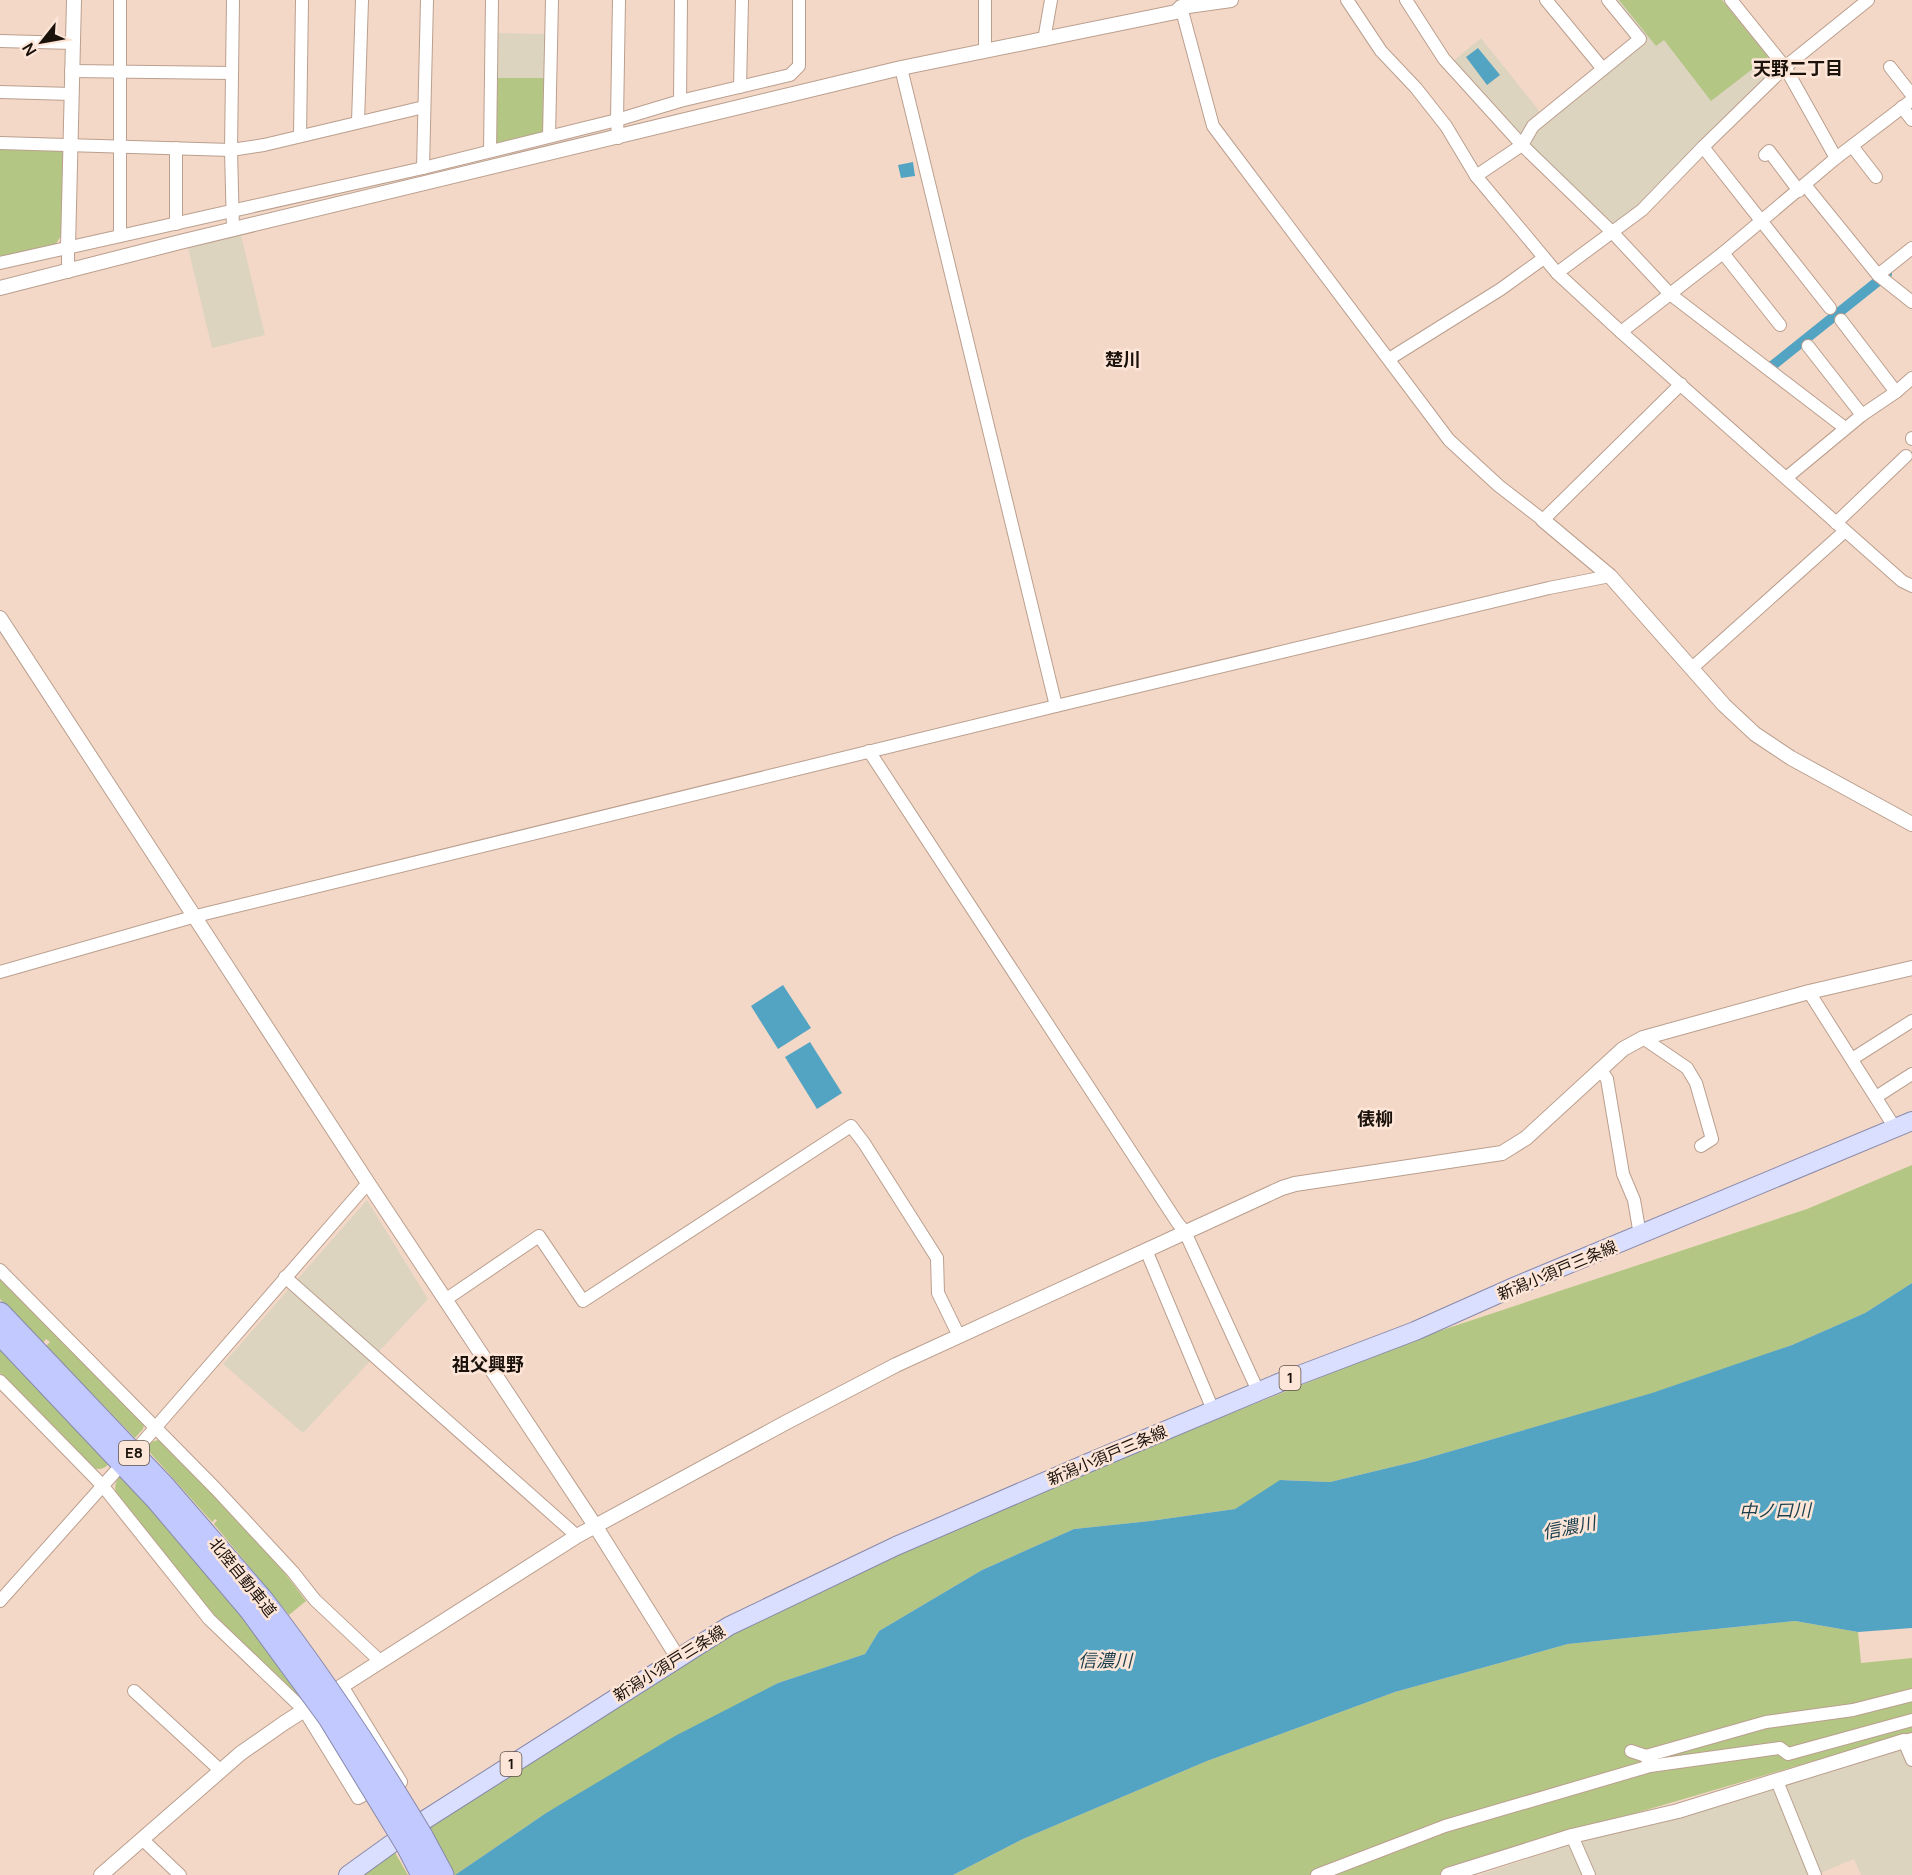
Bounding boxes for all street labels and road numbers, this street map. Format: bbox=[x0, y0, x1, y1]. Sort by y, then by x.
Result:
street label: 新潟小須戸三条線 bbox=[1494, 1235, 1620, 1305]
road number: 1 bbox=[1280, 1366, 1300, 1390]
street label: 新潟小須戸三条線 bbox=[1044, 1420, 1170, 1490]
road number: E8 bbox=[119, 1441, 149, 1465]
street label: 北陸自動車道 bbox=[204, 1533, 282, 1621]
street label: 新潟小須戸三条線 bbox=[609, 1620, 729, 1706]
road number: 1 bbox=[500, 1752, 522, 1776]

